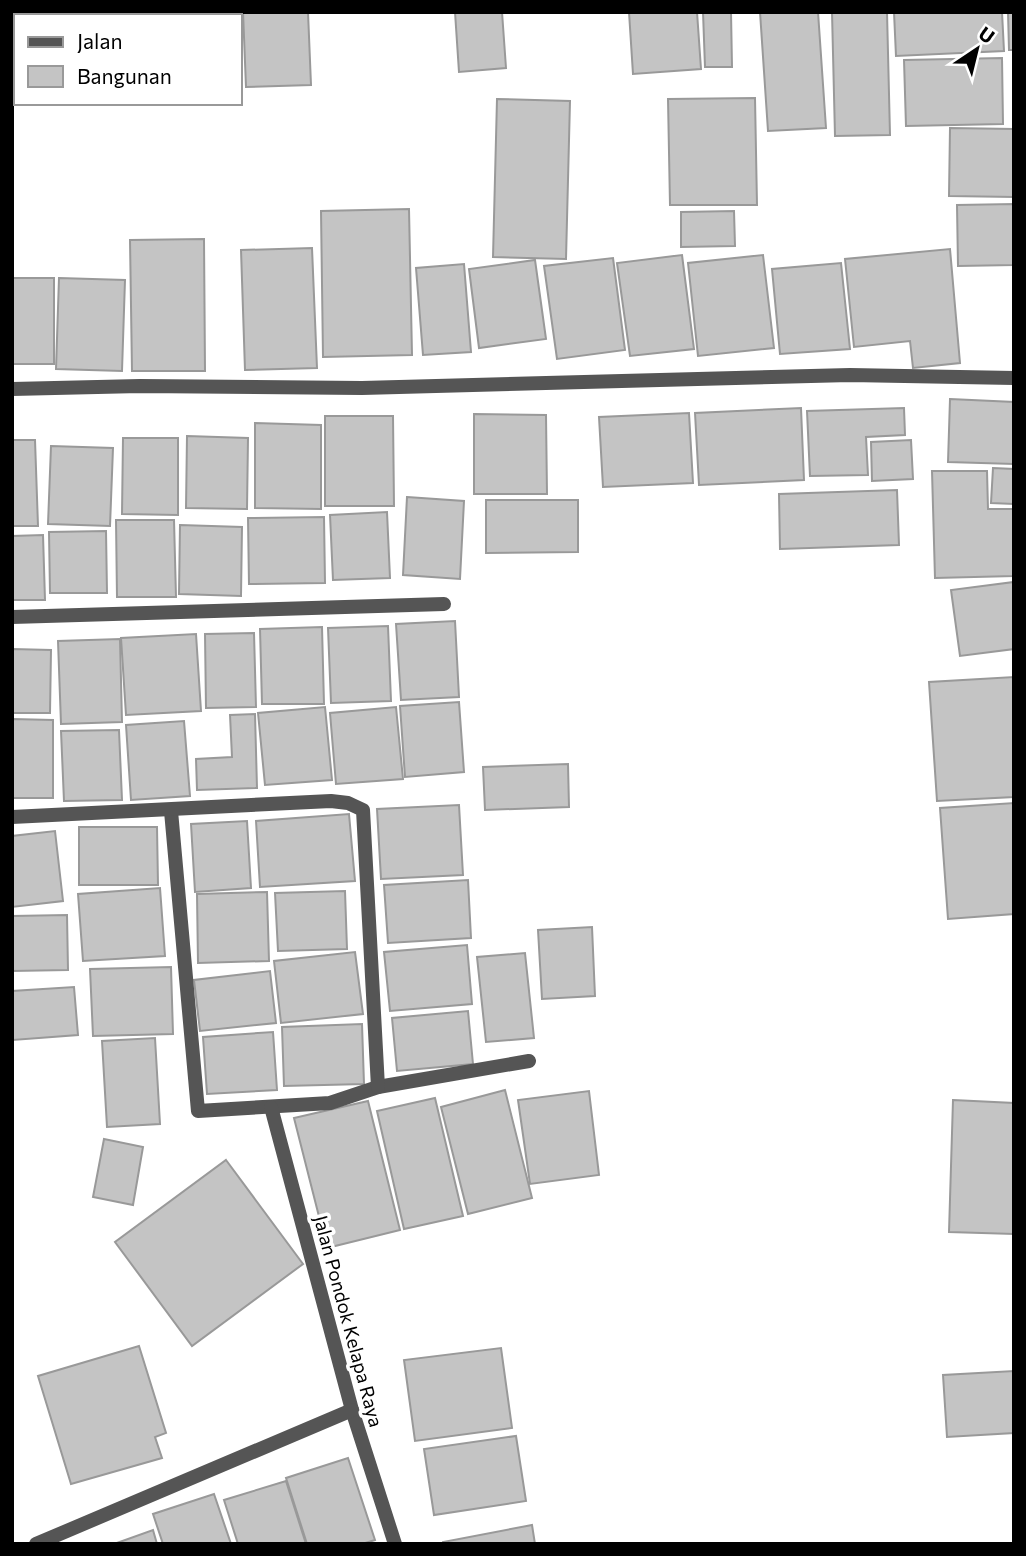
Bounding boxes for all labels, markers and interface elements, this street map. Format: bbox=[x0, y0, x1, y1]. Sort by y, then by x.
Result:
legend bbox=[14, 14, 242, 105]
north arrow bbox=[942, 14, 1012, 84]
text: U bbox=[975, 21, 999, 48]
text: Jalan bbox=[77, 28, 122, 53]
text: Bangunan bbox=[77, 63, 172, 88]
street label: Jalan Pondok Kelapa Raya bbox=[310, 1212, 388, 1430]

